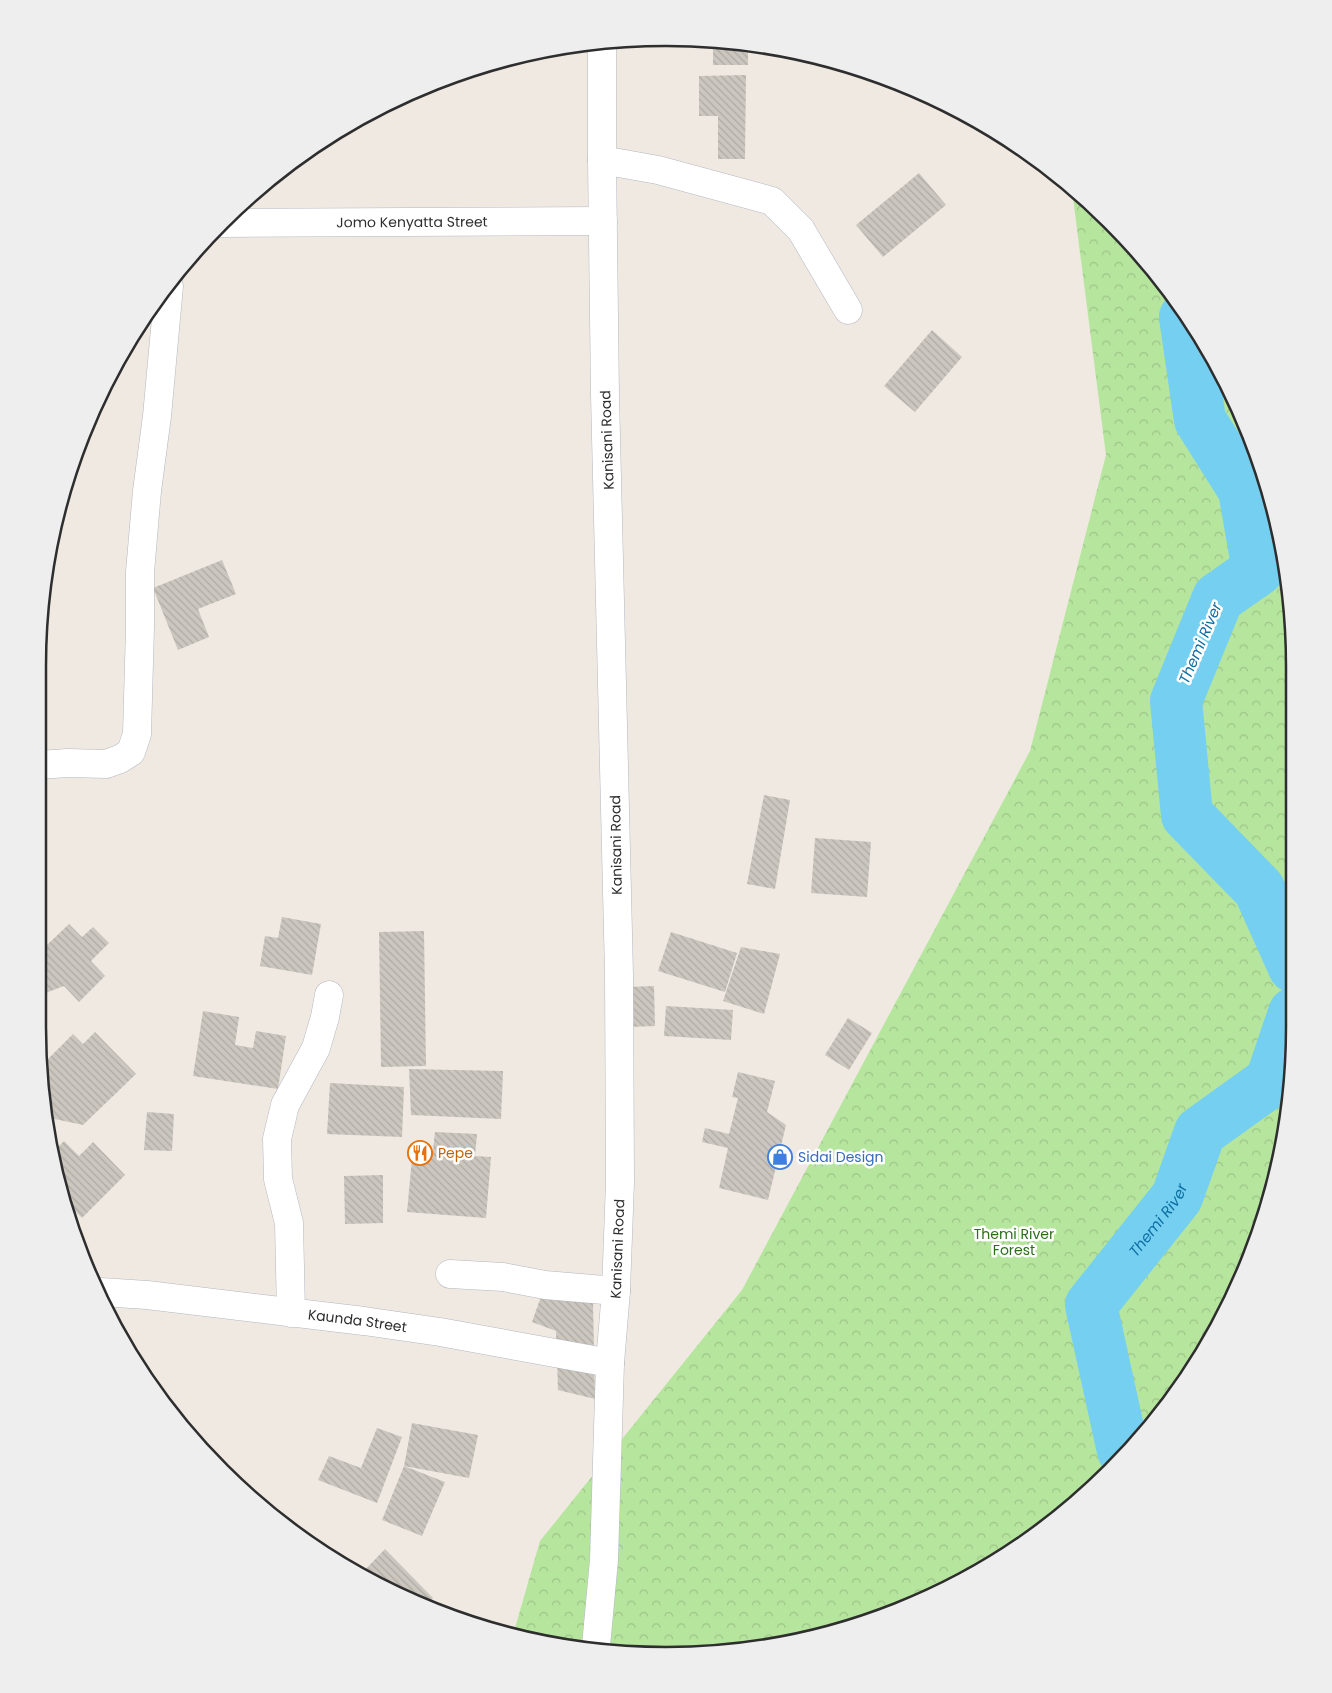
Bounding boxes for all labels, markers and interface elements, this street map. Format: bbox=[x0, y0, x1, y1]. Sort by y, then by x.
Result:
street label: Jomo Kenyatta Street bbox=[336, 212, 488, 232]
street label: Kanisani Road bbox=[595, 390, 619, 490]
water label: Themi River bbox=[1173, 599, 1227, 687]
street label: Kanisani Road bbox=[605, 795, 627, 895]
restaurant icon: Pepe bbox=[407, 1140, 433, 1166]
place label: Pepe bbox=[438, 1143, 473, 1163]
shop icon: Sidai Design bbox=[767, 1144, 793, 1170]
place label: Sidai Design bbox=[798, 1147, 884, 1167]
water label: Themi River bbox=[1123, 1180, 1192, 1261]
street label: Kanisani Road bbox=[605, 1199, 629, 1299]
park label: Themi River Forest bbox=[974, 1224, 1054, 1260]
street label: Kaunda Street bbox=[307, 1304, 408, 1337]

